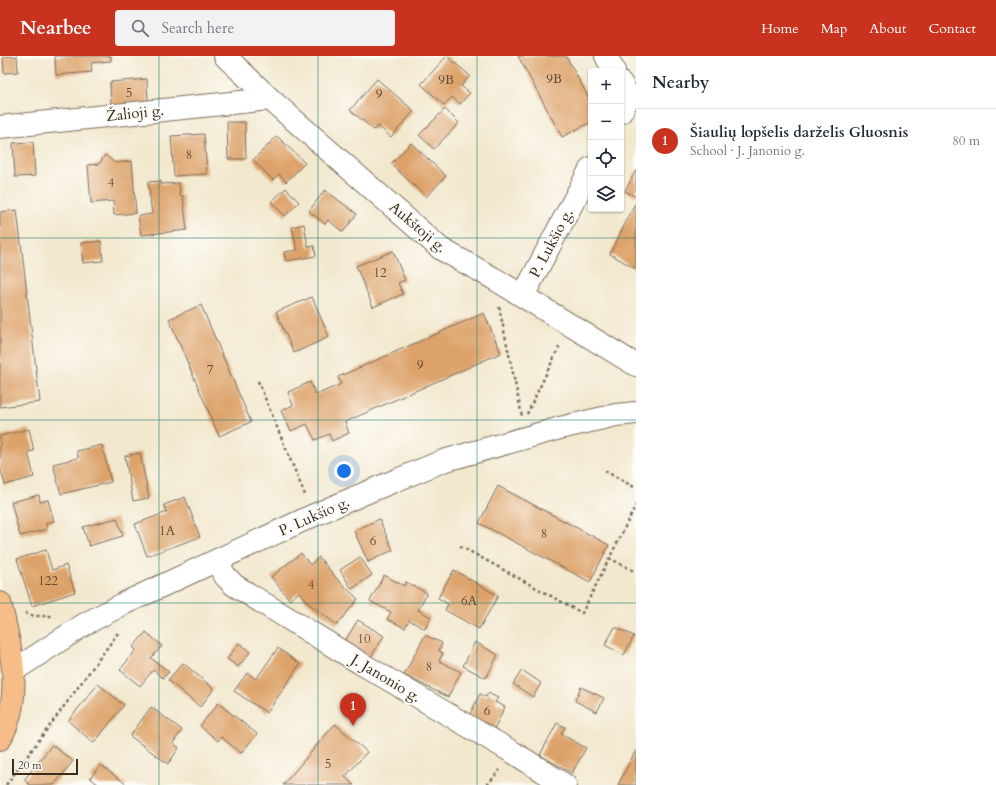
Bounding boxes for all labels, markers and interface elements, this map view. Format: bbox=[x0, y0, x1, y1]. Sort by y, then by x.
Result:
search box bbox=[115, 10, 395, 46]
text: Nearbee bbox=[20, 15, 91, 41]
icon: search bbox=[129, 17, 151, 39]
text: Search here bbox=[161, 18, 234, 38]
text: Home bbox=[761, 19, 799, 38]
text: Map bbox=[821, 19, 847, 38]
text: About bbox=[869, 19, 906, 38]
text: Contact bbox=[928, 19, 976, 38]
map controls bbox=[588, 68, 624, 212]
button: + bbox=[588, 68, 624, 104]
house number: 9B bbox=[546, 70, 562, 88]
house number: 9B bbox=[438, 71, 454, 89]
text: Nearby bbox=[652, 71, 709, 94]
house number: 5 bbox=[126, 84, 132, 102]
house number: 9 bbox=[376, 85, 383, 103]
street label: Žalioji g. bbox=[105, 100, 165, 126]
button: − bbox=[588, 104, 624, 140]
text: Šiaulių lopšelis darželis Gluosnis bbox=[690, 122, 908, 142]
text: 1 bbox=[662, 132, 668, 150]
text: 80 m bbox=[952, 132, 980, 150]
button: locate bbox=[588, 140, 624, 176]
text: School · J. Janonio g. bbox=[690, 142, 805, 160]
house number: 8 bbox=[186, 146, 192, 164]
house number: 4 bbox=[108, 174, 115, 192]
button: layers bbox=[588, 176, 624, 212]
street label: Aukštoji g. bbox=[385, 197, 451, 257]
street label: P. Lukšio g. bbox=[524, 205, 578, 281]
house number: 12 bbox=[373, 264, 387, 282]
house number: 9 bbox=[417, 356, 424, 374]
house number: 7 bbox=[207, 361, 214, 379]
your location bbox=[334, 461, 354, 481]
street label: P. Lukšio g. bbox=[275, 491, 353, 541]
house number: 1A bbox=[159, 522, 176, 540]
house number: 8 bbox=[541, 525, 547, 543]
house number: 6 bbox=[370, 532, 377, 550]
house number: 122 bbox=[38, 572, 58, 590]
house number: 4 bbox=[308, 576, 315, 594]
house number: 6A bbox=[461, 592, 478, 610]
house number: 10 bbox=[357, 630, 371, 648]
street label: J. Janonio g. bbox=[346, 648, 425, 707]
house number: 8 bbox=[426, 658, 432, 676]
pin: 1 bbox=[340, 693, 366, 726]
house number: 6 bbox=[484, 702, 491, 720]
house number: 5 bbox=[325, 755, 331, 773]
scale bar bbox=[12, 757, 78, 776]
text: 20 m bbox=[18, 758, 42, 773]

